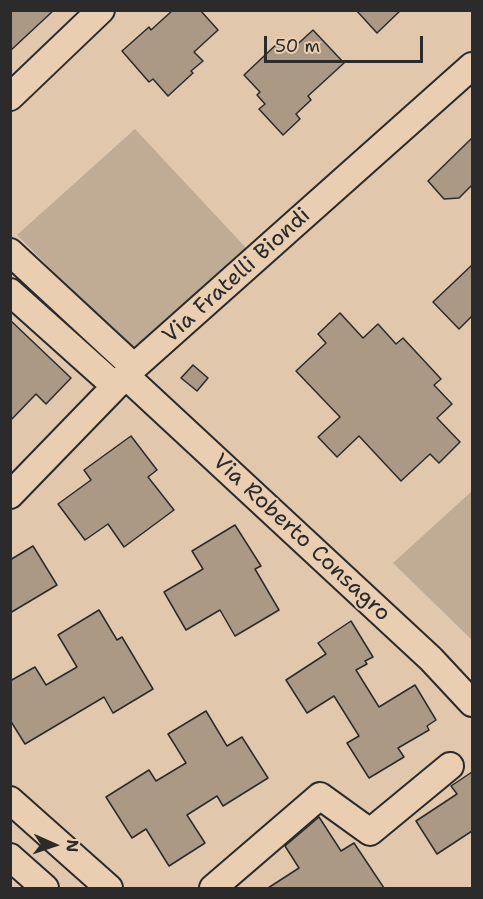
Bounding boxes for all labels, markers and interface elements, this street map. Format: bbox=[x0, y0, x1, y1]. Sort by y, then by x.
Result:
scale bar bbox=[267, 24, 426, 62]
text: 50 m bbox=[275, 34, 320, 58]
street label: Via Fratelli Biondi bbox=[158, 203, 316, 349]
street label: Via Roberto Consagro bbox=[207, 449, 395, 627]
north arrow bbox=[24, 815, 84, 875]
text: N bbox=[62, 839, 83, 853]

